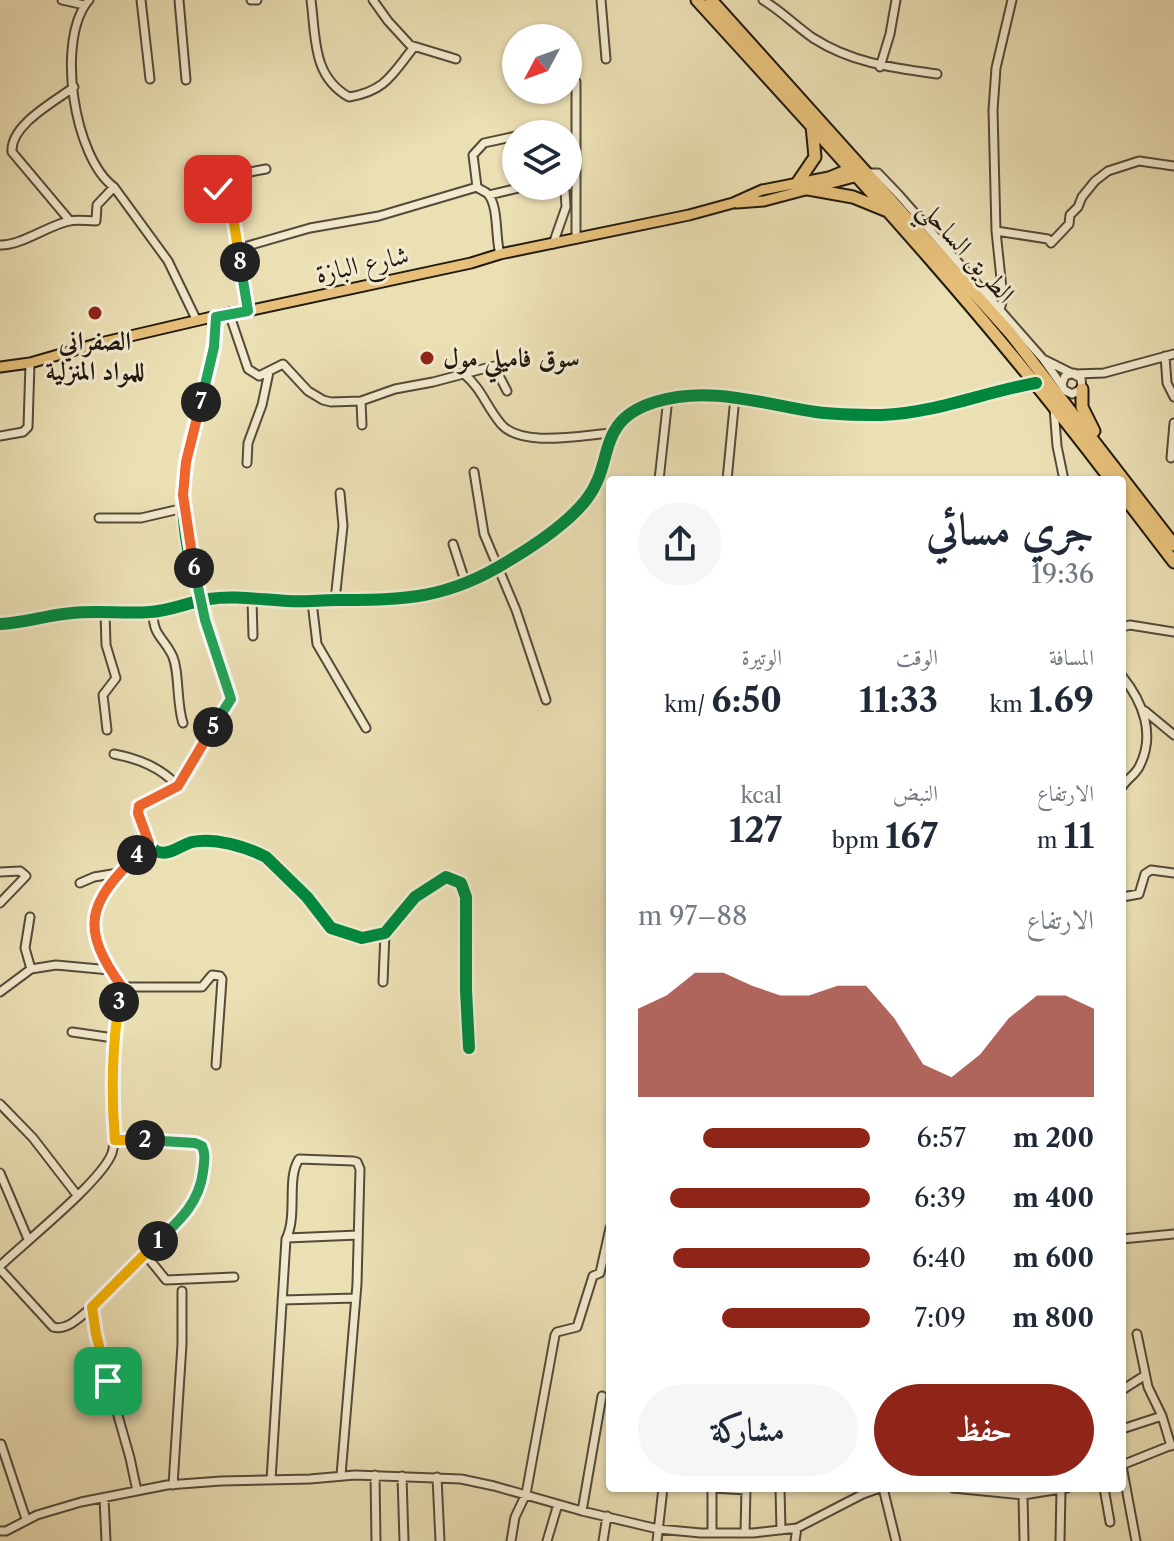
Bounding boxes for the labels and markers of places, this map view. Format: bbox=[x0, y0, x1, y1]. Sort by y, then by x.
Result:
pin bbox=[184, 155, 252, 223]
pin: 8 bbox=[220, 242, 260, 282]
marker: الصفراني للمواد المنزلية bbox=[86, 304, 104, 322]
place label: الصفراني للمواد المنزلية bbox=[45, 325, 145, 388]
place label: سوق فاميلي مول bbox=[443, 342, 580, 383]
marker: سوق فاميلي مول bbox=[418, 349, 436, 367]
pin: 7 bbox=[181, 382, 221, 422]
pin: 6 bbox=[174, 548, 214, 588]
pin: 5 bbox=[193, 707, 233, 747]
pin: 4 bbox=[117, 835, 157, 875]
pin: 3 bbox=[99, 982, 139, 1022]
pin: 2 bbox=[125, 1120, 165, 1160]
pin: 1 bbox=[138, 1221, 178, 1261]
pin bbox=[74, 1347, 142, 1415]

